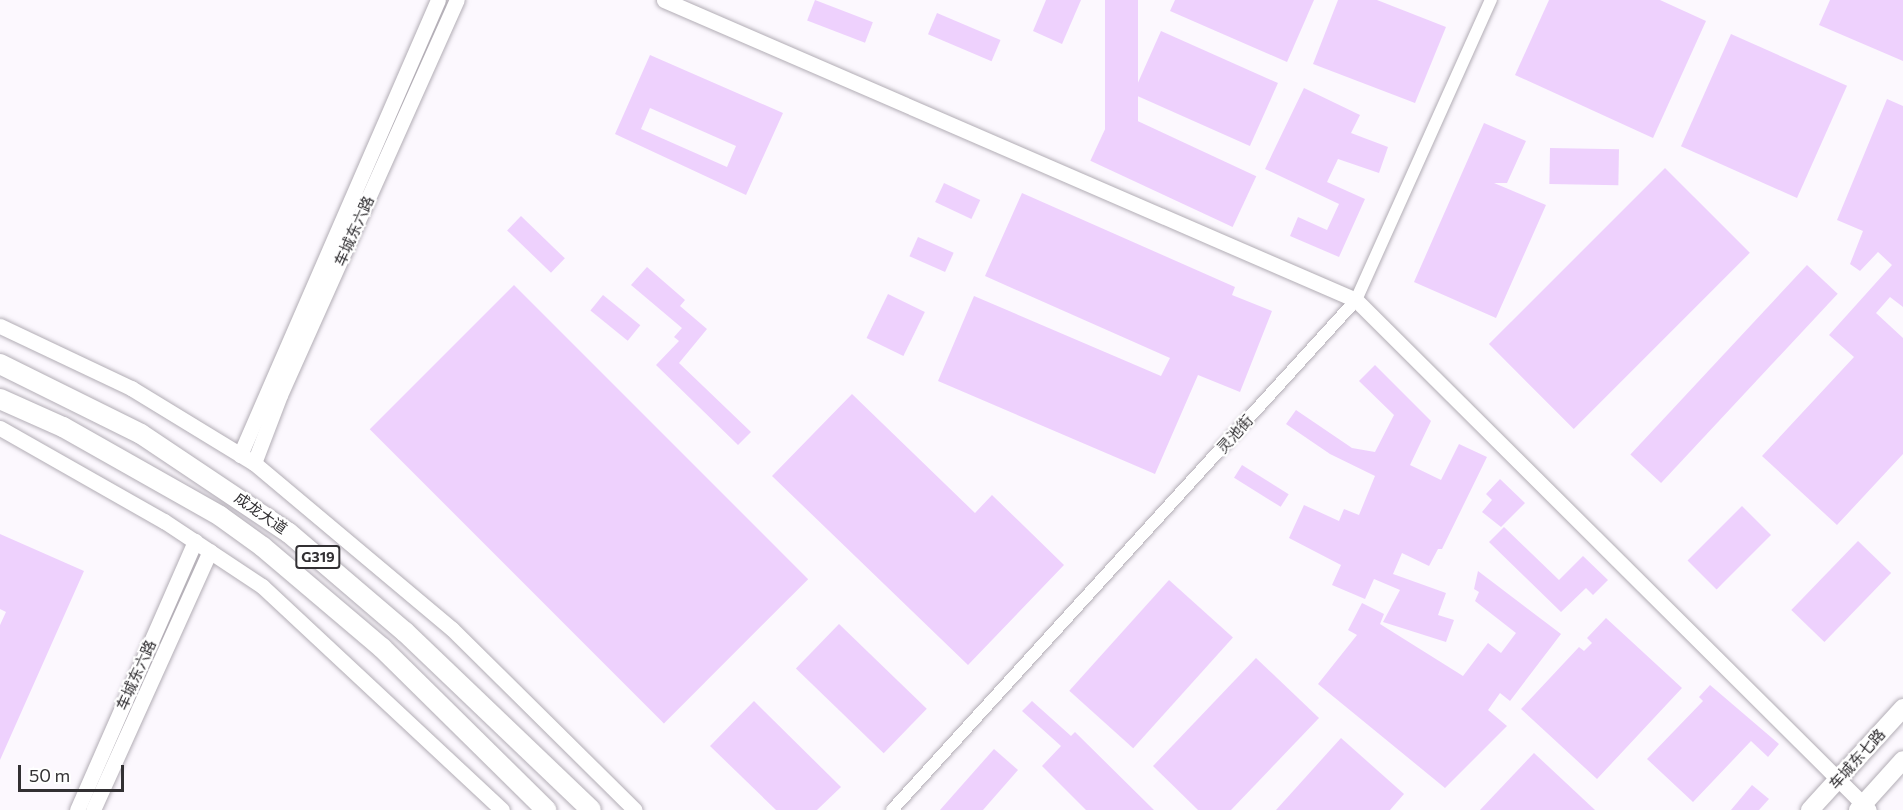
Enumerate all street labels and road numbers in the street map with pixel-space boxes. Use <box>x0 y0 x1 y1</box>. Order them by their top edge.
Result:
street label: 车城东六路 <box>331 193 377 269</box>
street label: 灵池街 <box>1213 411 1257 457</box>
street label: 成龙大道 <box>231 488 291 538</box>
road number: G319 <box>294 546 342 568</box>
street label: 车城东六路 <box>113 637 159 713</box>
street label: 车城东七路 <box>1825 725 1889 793</box>

